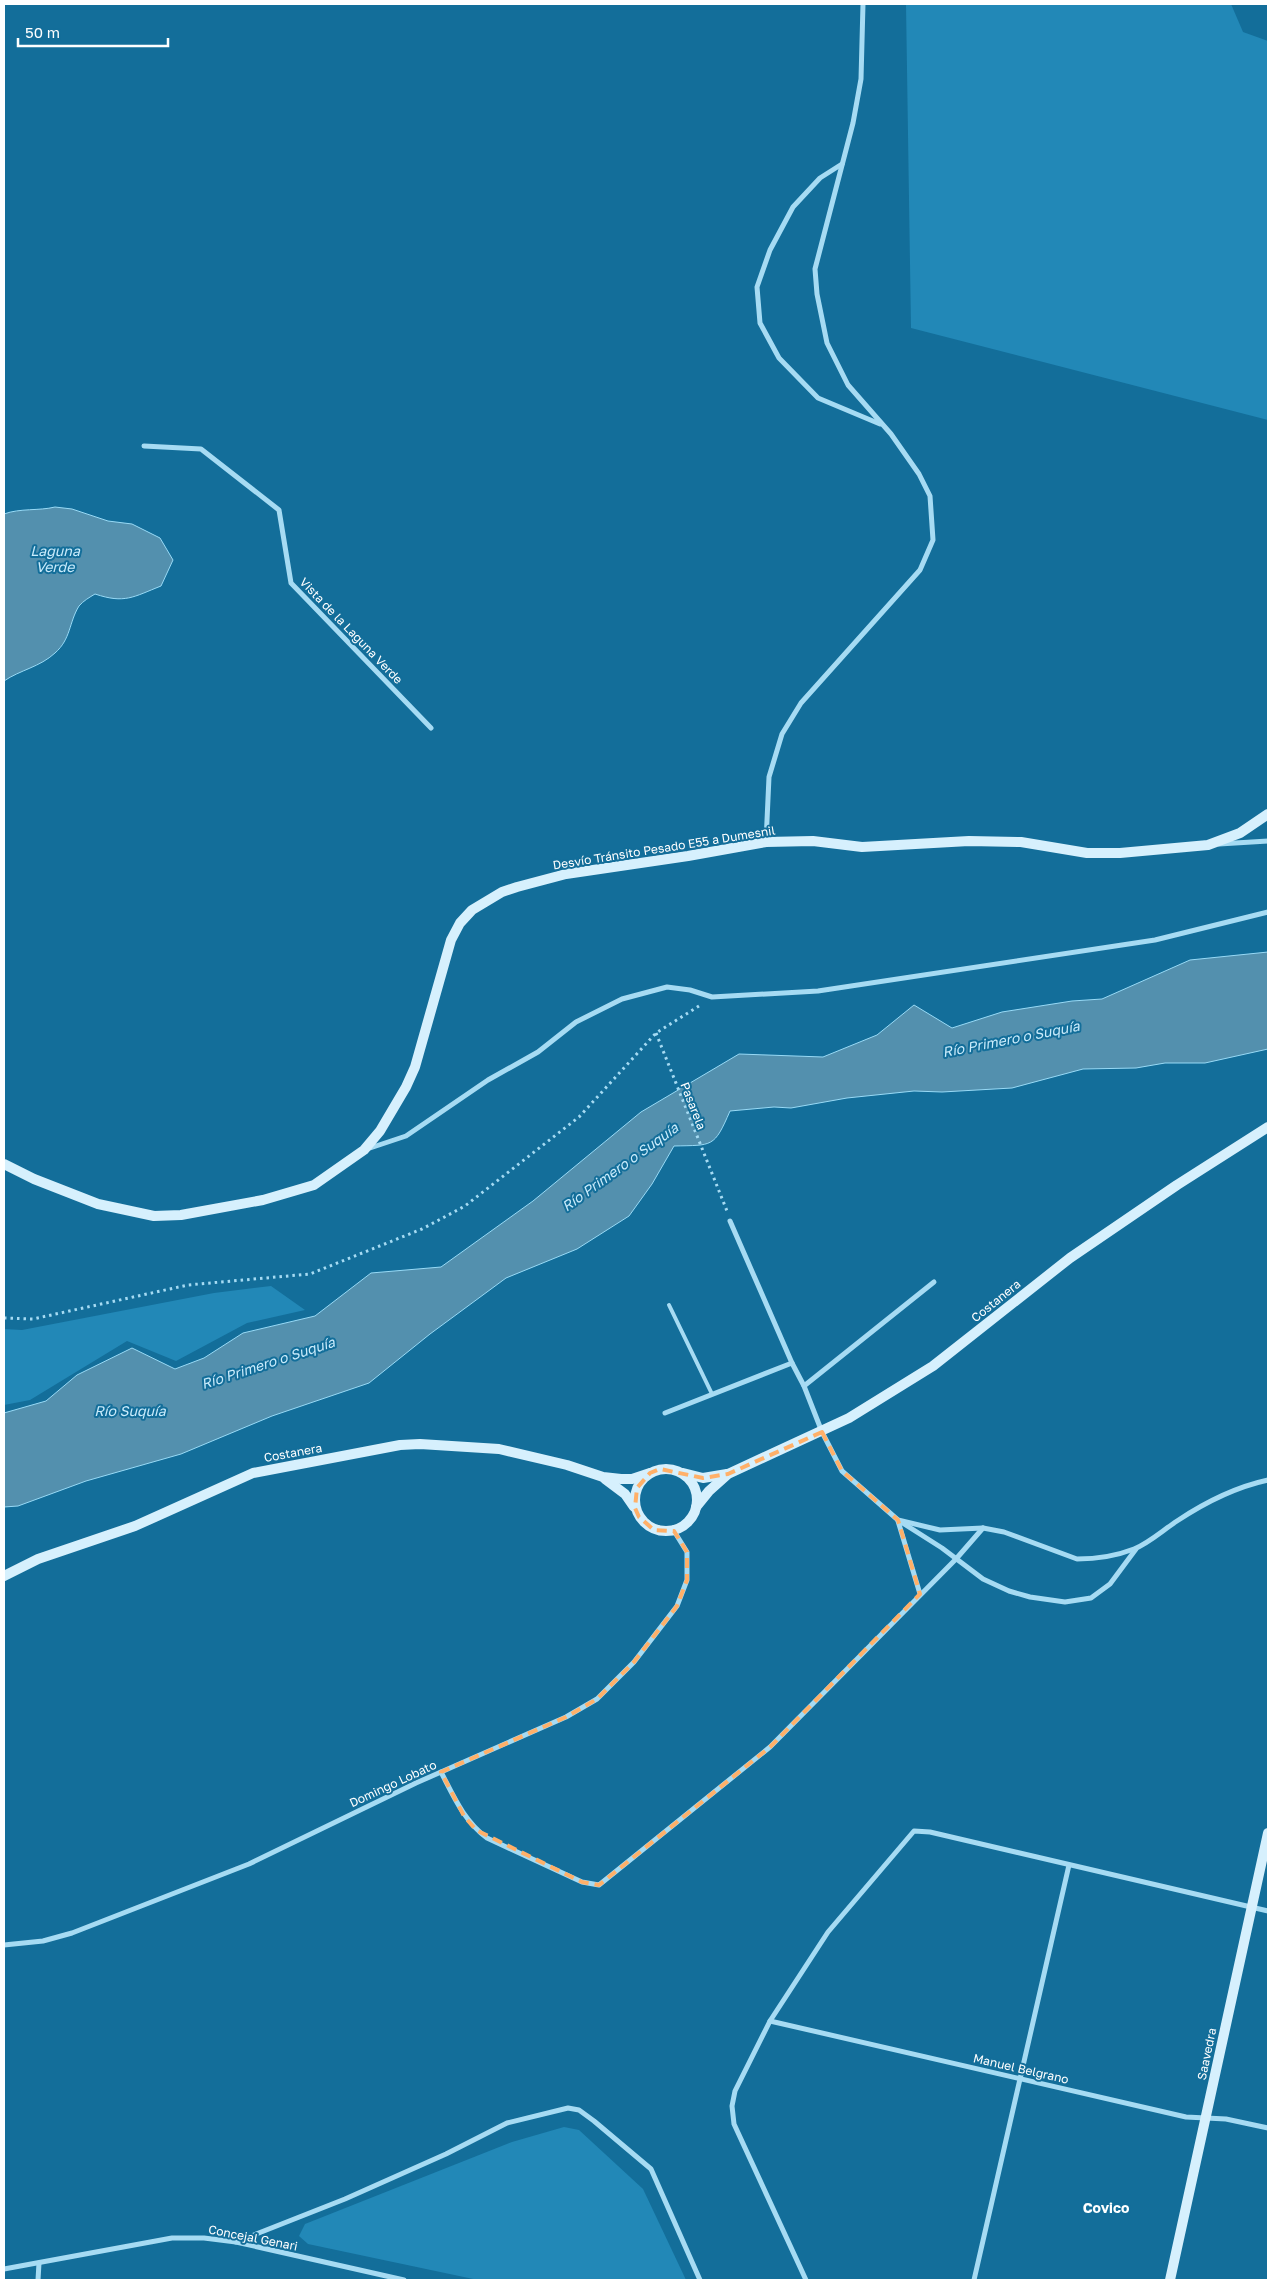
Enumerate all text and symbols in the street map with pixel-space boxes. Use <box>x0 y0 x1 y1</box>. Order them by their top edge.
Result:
scale bar <box>18 15 168 47</box>
text: 50 m <box>25 23 60 41</box>
water label: Laguna Verde <box>30 542 81 575</box>
street label: Vista de la Laguna Verde <box>297 574 406 687</box>
street label: Desvío Tránsito Pesado E55 a Dumesnil <box>552 822 776 873</box>
water label: Río Primero o Suquía <box>941 1017 1082 1060</box>
street label: Pasarela <box>678 1080 709 1132</box>
water label: Río Primero o Suquía <box>558 1118 682 1214</box>
street label: Costanera <box>968 1276 1023 1325</box>
water label: Río Primero o Suquía <box>199 1333 338 1392</box>
water label: Río Suquía <box>94 1402 167 1419</box>
street label: Costanera <box>263 1440 323 1465</box>
street label: Domingo Lobato <box>347 1757 439 1810</box>
street label: Saavedra <box>1194 2026 1219 2081</box>
street label: Manuel Belgrano <box>972 2050 1070 2087</box>
district label: Covico <box>1083 2199 1129 2216</box>
street label: Concejal Genari <box>207 2222 299 2254</box>

